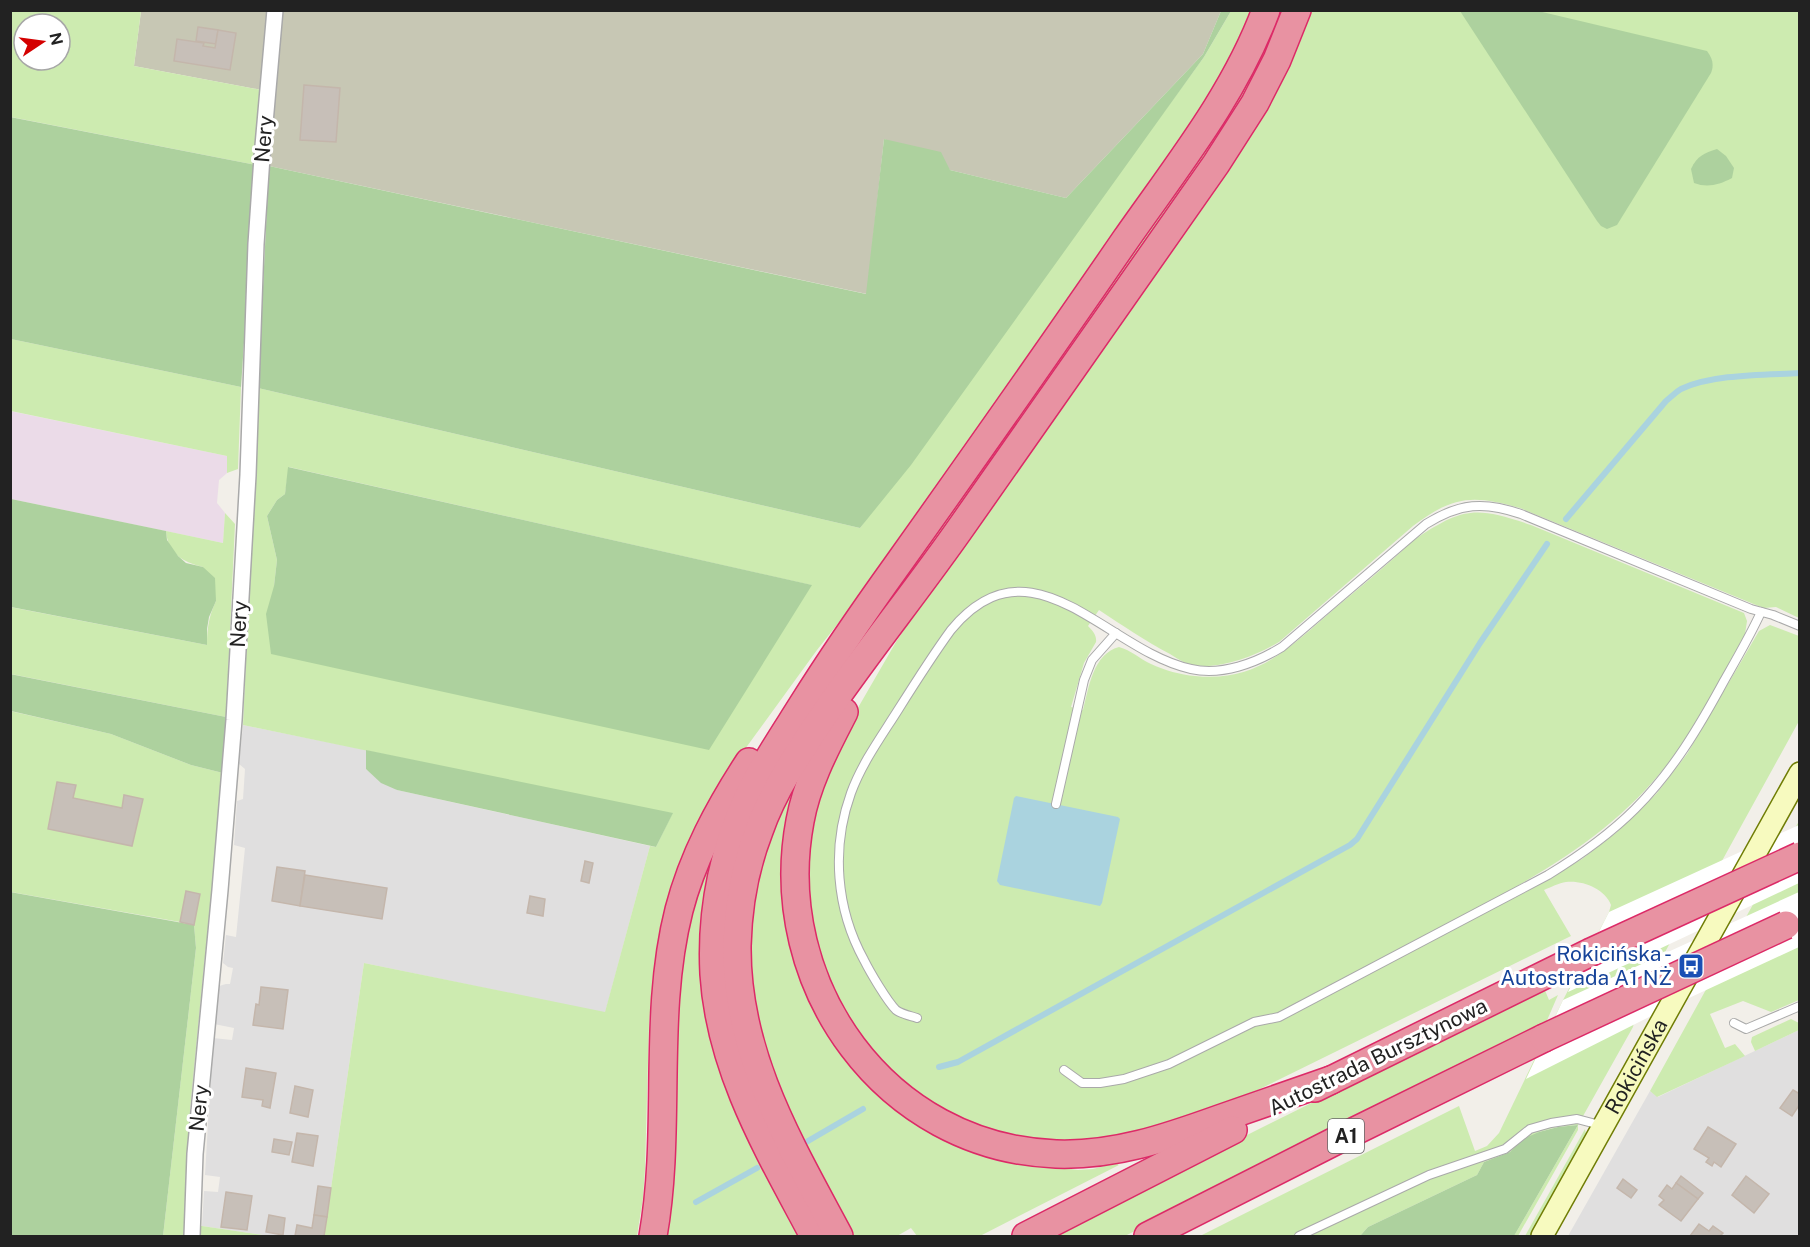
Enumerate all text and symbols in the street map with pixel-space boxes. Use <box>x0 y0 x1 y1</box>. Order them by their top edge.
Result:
north arrow <box>12 12 72 72</box>
text: N <box>45 31 67 47</box>
street label: Nery <box>249 114 278 164</box>
street label: Nery <box>225 600 252 648</box>
place label: Rokicińska - Autostrada A1 NŻ <box>1500 941 1672 990</box>
bus stop icon: Rokicińska - Autostrada A1 NŻ <box>1676 951 1706 981</box>
street label: Autostrada Bursztynowa <box>1264 993 1491 1120</box>
street label: Rokicińska <box>1599 1014 1673 1118</box>
street label: Nery <box>184 1083 213 1133</box>
road number: A1 <box>1328 1119 1364 1153</box>

